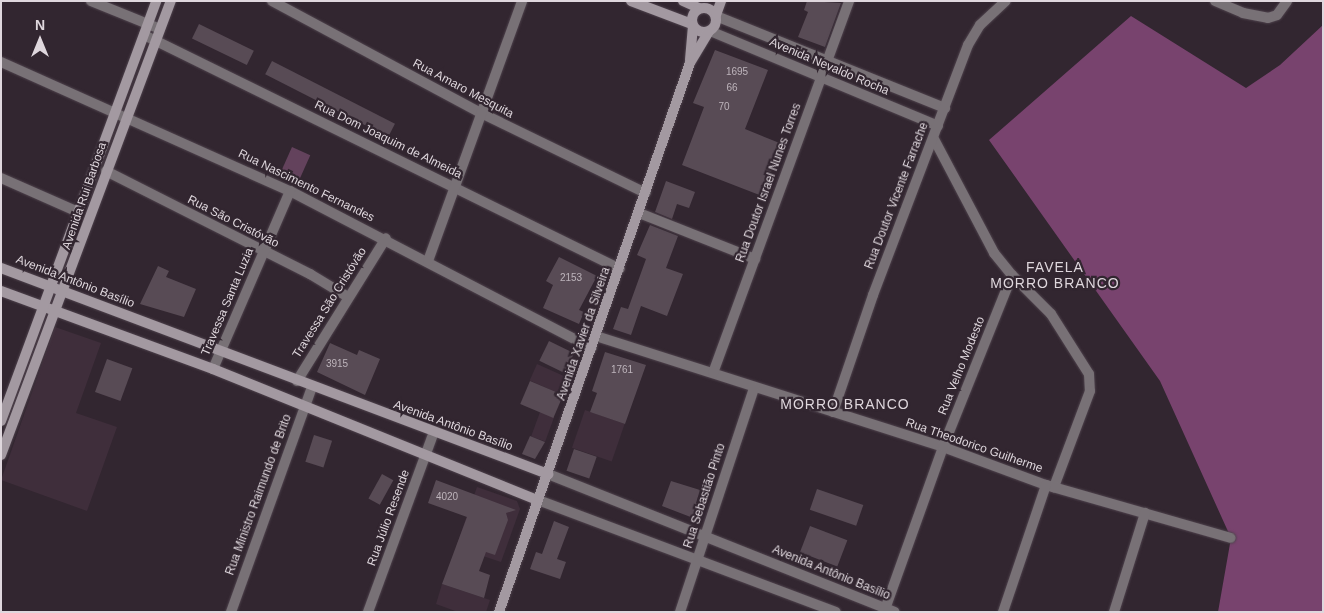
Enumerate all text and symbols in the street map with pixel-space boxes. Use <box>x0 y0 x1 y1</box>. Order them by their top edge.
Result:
north arrow <box>15 15 65 65</box>
text: N <box>35 17 45 33</box>
street label: Avenida Nevaldo Rocha <box>767 35 891 99</box>
street label: Rua Amaro Mesquita <box>410 56 516 122</box>
house number: 1695 <box>726 66 748 78</box>
house number: 66 <box>726 82 738 94</box>
street label: Rua Dom Joaquim de Almeida <box>312 98 464 182</box>
house number: 70 <box>718 101 730 113</box>
street label: Rua Doutor Israel Nunes Torres <box>733 101 805 265</box>
street label: Rua Doutor Vicente Farrache <box>862 121 932 271</box>
street label: Avenida Rui Barbosa <box>60 140 110 252</box>
street label: Rua Nascimento Fernandes <box>236 147 376 225</box>
street label: Rua São Cristóvão <box>185 193 281 251</box>
street label: Travessa São Cristóvão <box>290 245 370 361</box>
street label: Travessa Santa Luzia <box>199 246 257 358</box>
street label: Avenida Antônio Basílio <box>13 253 137 311</box>
district label: FAVELA MORRO BRANCO <box>989 259 1121 292</box>
street label: Avenida Xavier da Silveira <box>554 266 614 402</box>
house number: 2153 <box>560 272 582 284</box>
street label: Rua Velho Modesto <box>936 315 988 417</box>
house number: 3915 <box>326 358 348 370</box>
house number: 1761 <box>611 364 633 376</box>
district label: MORRO BRANCO <box>779 396 911 412</box>
street label: Avenida Antônio Basílio <box>391 398 515 454</box>
street label: Rua Ministro Raimundo de Brito <box>223 413 295 577</box>
street label: Rua Theodorico Guilherme <box>904 416 1044 476</box>
street label: Rua Sebastião Pinto <box>681 442 729 550</box>
street label: Rua Júlio Resende <box>365 468 413 568</box>
house number: 4020 <box>436 491 458 503</box>
street label: Avenida Antônio Basílio <box>770 543 892 603</box>

